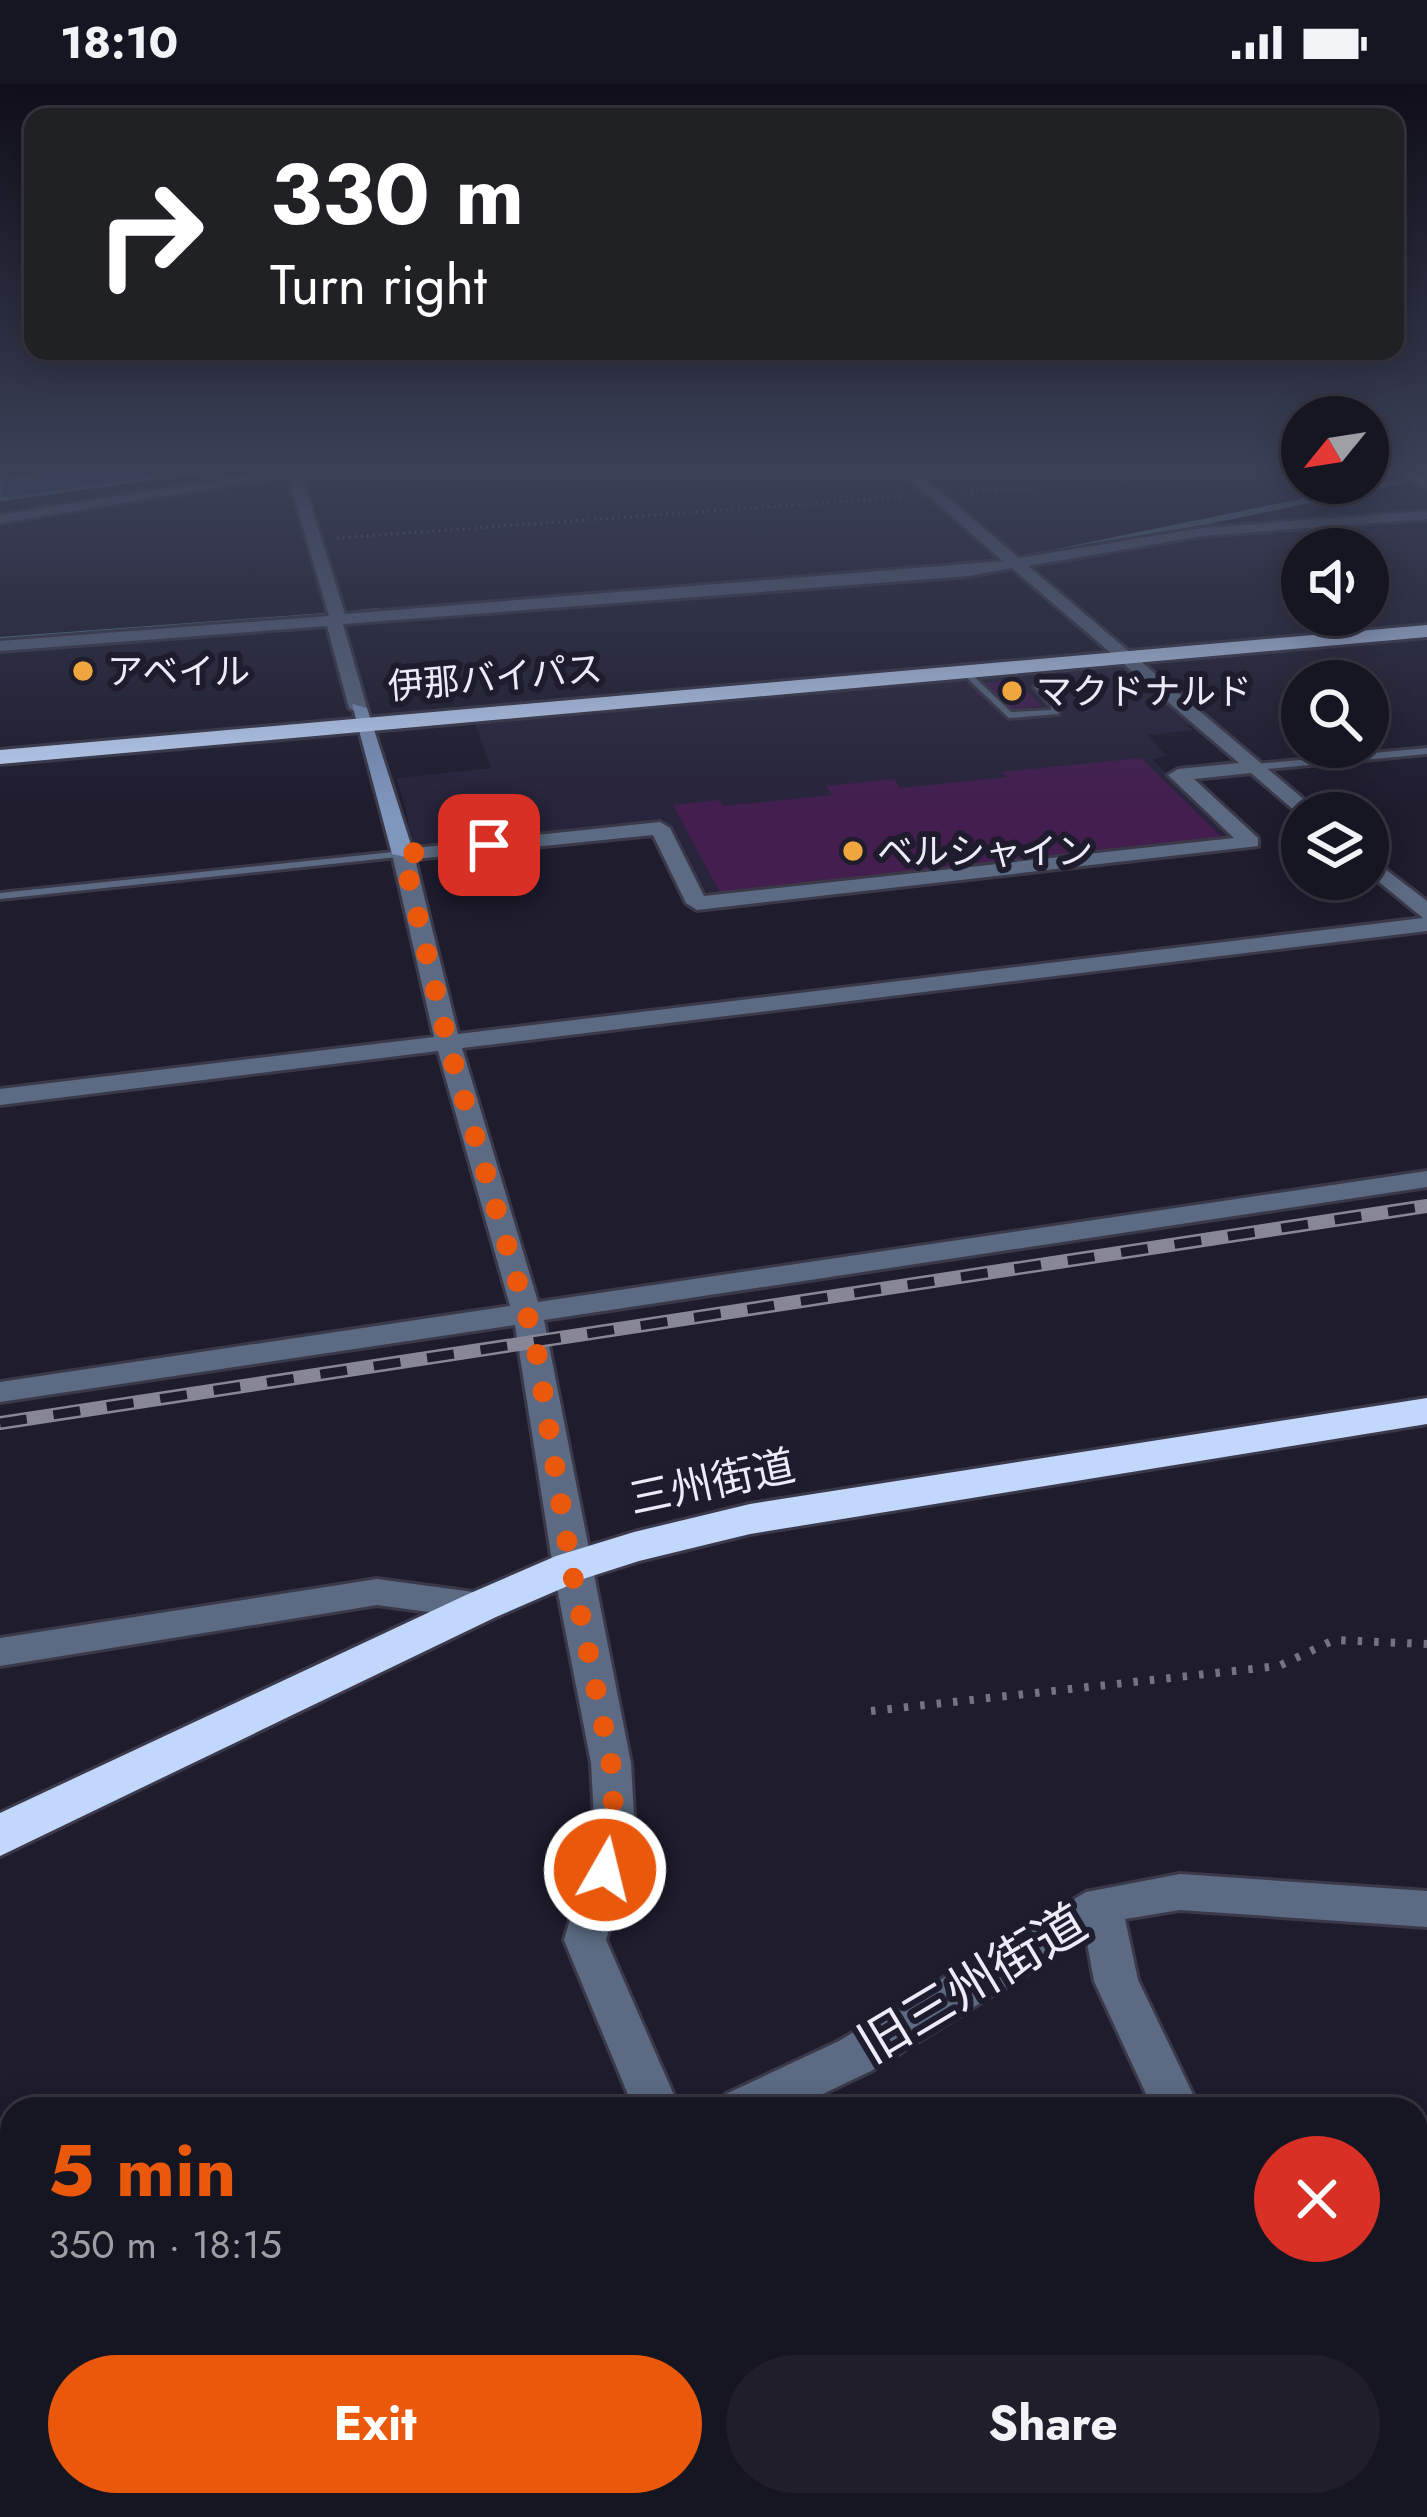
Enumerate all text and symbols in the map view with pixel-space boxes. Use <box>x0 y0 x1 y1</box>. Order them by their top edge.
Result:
text: 18:10 <box>60 10 178 75</box>
text: 330 m <box>270 134 524 256</box>
icon: right <box>72 156 228 312</box>
text: Turn right <box>270 246 487 324</box>
north arrow <box>1281 396 1389 504</box>
map controls <box>1281 396 1389 900</box>
button: sound <box>1281 528 1389 636</box>
street label: 伊那バイパス <box>386 642 604 712</box>
place label: アベイル <box>107 645 250 697</box>
marker: アベイル <box>70 658 96 684</box>
button: search <box>1281 660 1389 768</box>
place label: マクドナルド <box>1036 665 1252 717</box>
marker: マクドナルド <box>999 678 1025 704</box>
button: layers <box>1281 792 1389 900</box>
pin <box>438 794 540 896</box>
icon: arrive <box>456 812 522 878</box>
place label: ベルシャイン <box>877 825 1093 877</box>
marker: ベルシャイン <box>840 838 866 864</box>
street label: 三州街道 <box>623 1435 801 1529</box>
position arrow <box>542 1807 668 1933</box>
street label: 旧三州街道 <box>844 1886 1100 2080</box>
text: 5 min <box>48 2119 236 2223</box>
button: close <box>1254 2136 1380 2262</box>
text: 350 m · 18:15 <box>48 2216 282 2273</box>
button: Exit <box>48 2355 702 2493</box>
button: Share <box>726 2355 1380 2493</box>

